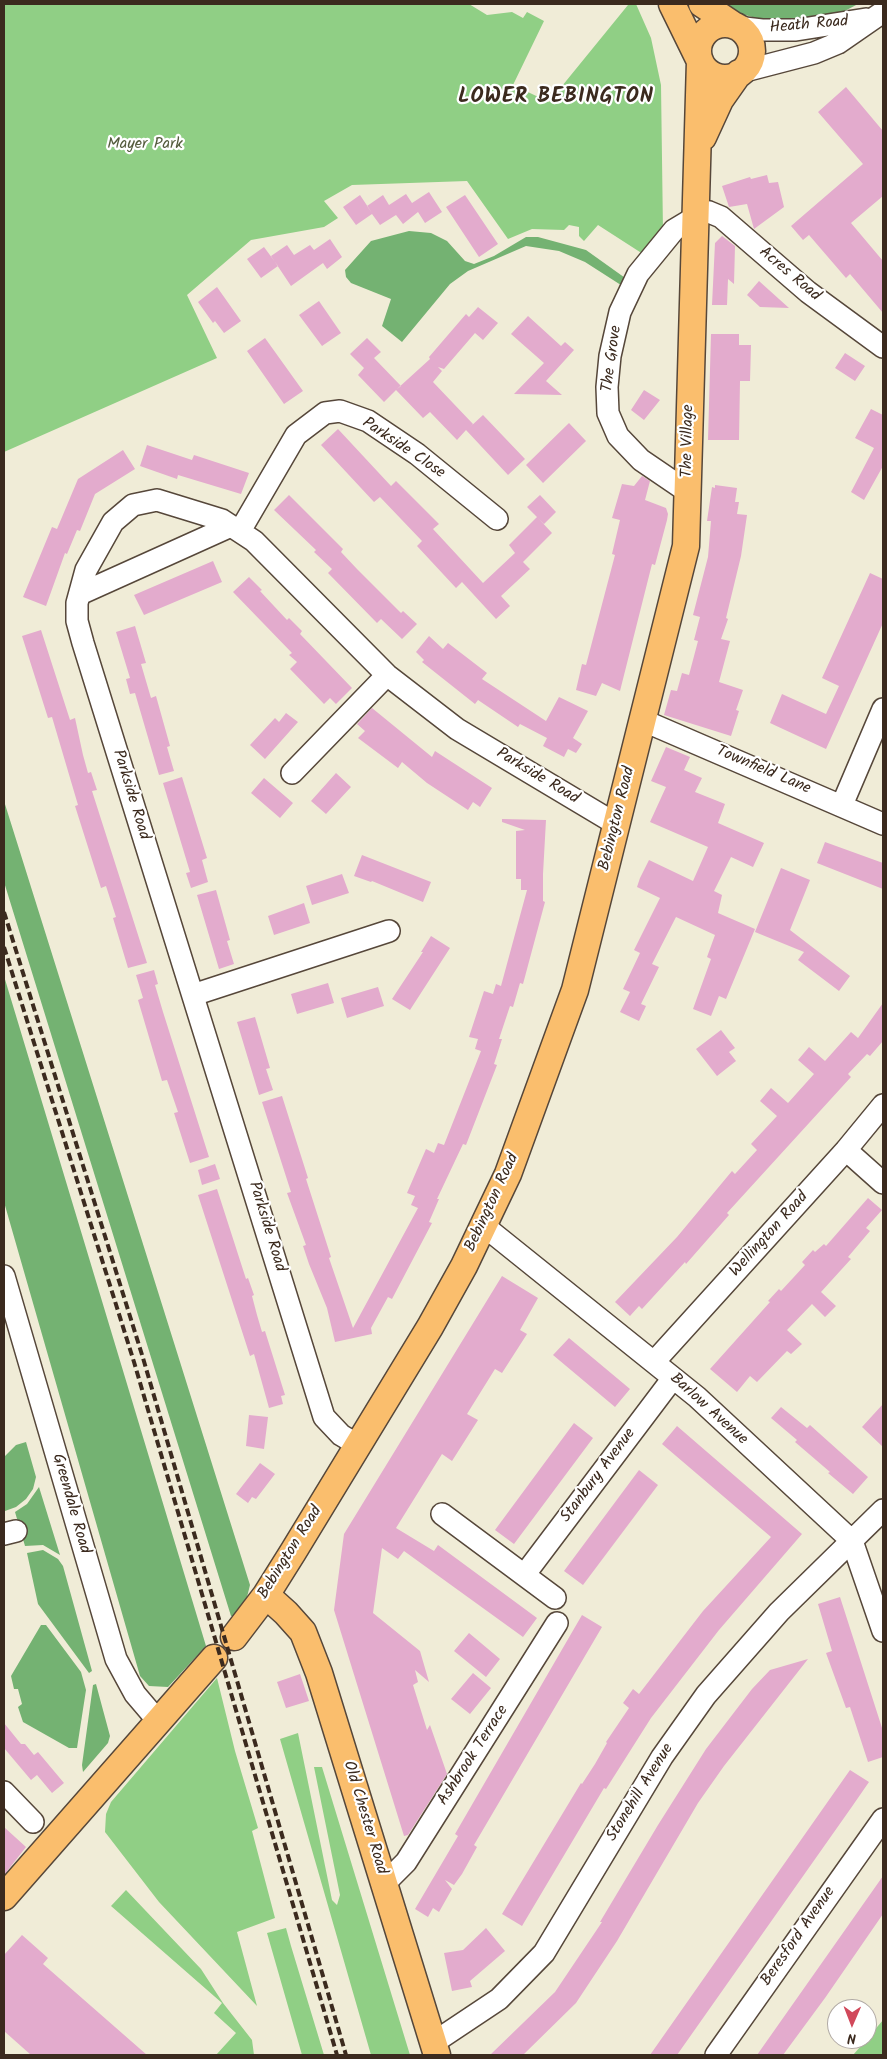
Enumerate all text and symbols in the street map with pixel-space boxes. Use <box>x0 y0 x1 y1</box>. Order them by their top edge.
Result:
street label: Heath Road <box>769 13 849 39</box>
district label: LOWER BEBINGTON <box>456 85 656 111</box>
park label: Mayer Park <box>107 135 183 155</box>
street label: Acres Road <box>754 244 824 306</box>
street label: The Grove <box>599 324 627 394</box>
street label: The Village <box>679 404 699 478</box>
street label: Parkside Close <box>358 414 448 484</box>
street label: Townfield Lane <box>713 742 813 800</box>
street label: Parkside Road <box>492 745 582 809</box>
street label: Parkside Road <box>107 748 153 842</box>
street label: Bebington Road <box>596 765 640 873</box>
street label: Bebington Road <box>462 1151 524 1255</box>
street label: Parkside Road <box>243 1180 289 1274</box>
street label: Wellington Road <box>727 1188 813 1282</box>
street label: Barlow Avenue <box>665 1370 751 1450</box>
street label: Stanbury Avenue <box>557 1425 641 1527</box>
street label: Greendale Road <box>47 1452 93 1556</box>
street label: Bebington Road <box>255 1503 327 1603</box>
street label: Ashbrook Terrace <box>435 1702 513 1810</box>
street label: Stonehill Avenue <box>603 1741 679 1845</box>
street label: Old Chester Road <box>338 1759 390 1877</box>
street label: Beresford Avenue <box>758 1884 840 1990</box>
north arrow <box>827 1999 877 2049</box>
text: N <box>847 2027 856 2049</box>

